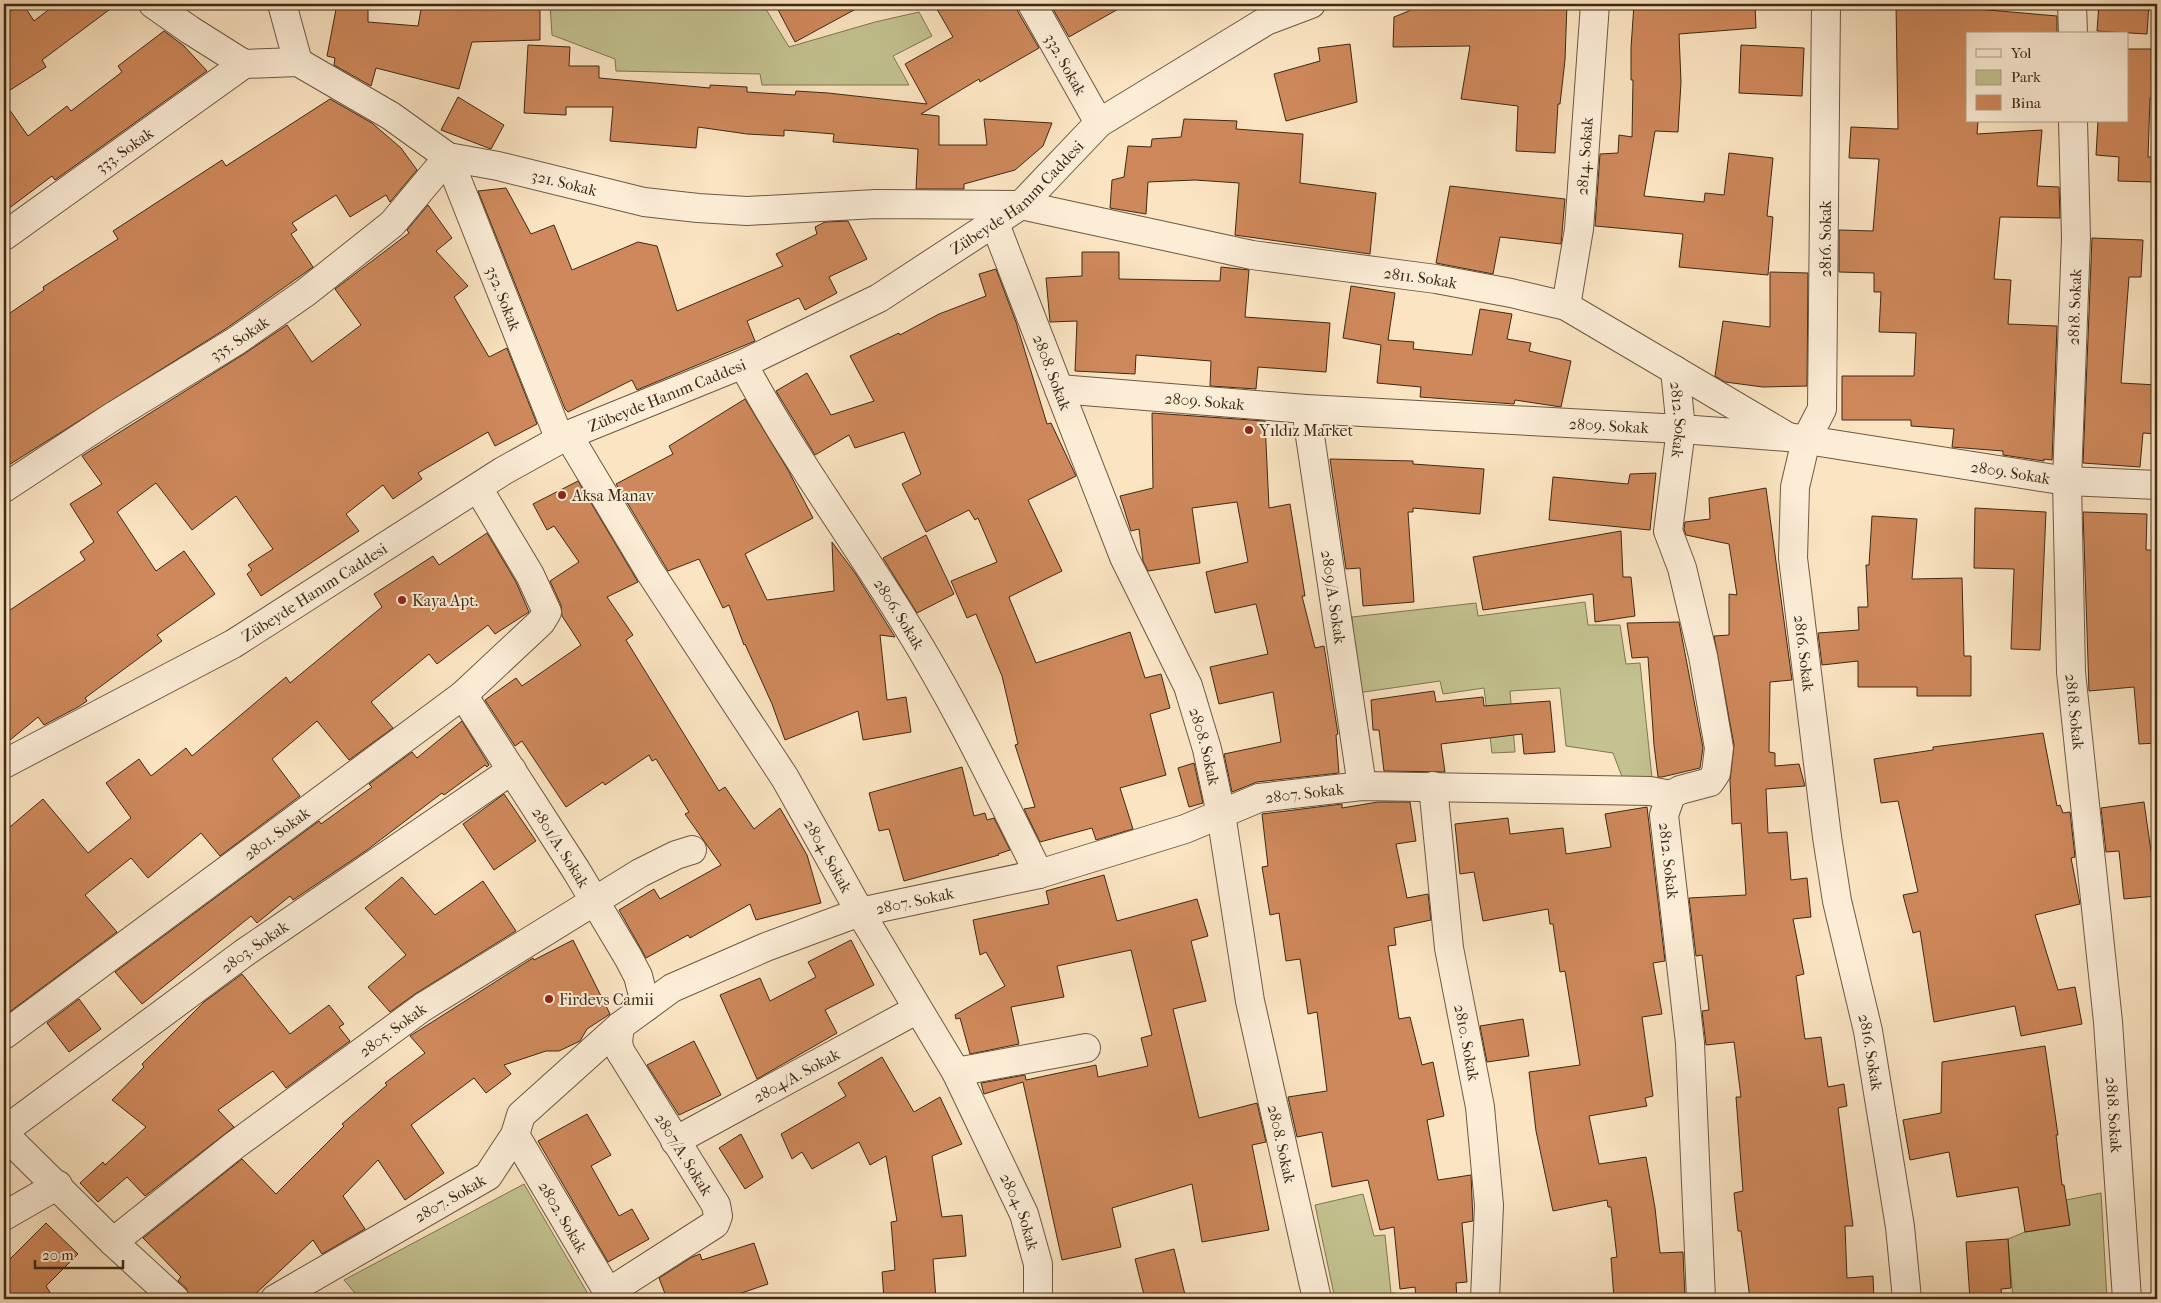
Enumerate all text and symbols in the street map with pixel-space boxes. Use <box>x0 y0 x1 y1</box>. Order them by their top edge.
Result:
street label: 332. Sokak <box>1040 30 1091 99</box>
legend <box>1966 32 2128 122</box>
text: Yol <box>2010 44 2031 62</box>
text: Park <box>2011 68 2041 86</box>
text: Bina <box>2011 94 2042 112</box>
street label: 2814. Sokak <box>1572 116 1597 196</box>
street label: 333. Sokak <box>92 123 158 177</box>
street label: Zübeyde Hanım Caddesi <box>947 136 1088 259</box>
street label: 321. Sokak <box>529 166 600 200</box>
street label: 2816. Sokak <box>1816 200 1835 278</box>
street label: 352. Sokak <box>482 263 525 334</box>
street label: 2811. Sokak <box>1382 263 1460 293</box>
street label: 2818. Sokak <box>2064 268 2085 346</box>
street label: 335. Sokak <box>207 312 273 365</box>
street label: 2808. Sokak <box>1029 332 1076 414</box>
street label: Zübeyde Hanım Caddesi <box>585 355 749 436</box>
street label: 2812. Sokak <box>1666 381 1690 460</box>
street label: 2809. Sokak <box>1164 389 1246 414</box>
street label: 2809. Sokak <box>1568 414 1650 437</box>
place label: Yıldız Market <box>1258 421 1354 440</box>
marker: Yıldız Market <box>1243 424 1255 436</box>
street label: 2809. Sokak <box>1969 457 2052 488</box>
place label: Aksa Manav <box>571 486 655 505</box>
marker: Aksa Manav <box>556 489 568 501</box>
street label: Zübeyde Hanım Caddesi <box>238 539 391 646</box>
street label: 2809/A. Sokak <box>1317 549 1350 646</box>
street label: 2806. Sokak <box>870 575 929 654</box>
place label: Kaya Apt. <box>412 591 478 610</box>
marker: Kaya Apt. <box>396 594 408 606</box>
street label: 2816. Sokak <box>1790 614 1818 693</box>
street label: 2818. Sokak <box>2061 672 2088 751</box>
street label: 2808. Sokak <box>1185 705 1224 788</box>
street label: 2807. Sokak <box>1264 779 1346 807</box>
street label: 2801. Sokak <box>240 803 314 864</box>
street label: 2801/A. Sokak <box>528 804 594 892</box>
street label: 2804. Sokak <box>800 816 857 897</box>
street label: 2812. Sokak <box>1655 821 1683 901</box>
street label: 2807. Sokak <box>874 883 956 918</box>
street label: 2803. Sokak <box>217 916 293 977</box>
place label: Firdevs Camii <box>559 990 654 1009</box>
marker: Firdevs Camii <box>543 993 555 1005</box>
street label: 2805. Sokak <box>355 999 431 1061</box>
street label: 2810. Sokak <box>1450 1003 1484 1083</box>
street label: 2816. Sokak <box>1854 1012 1887 1093</box>
street label: 2804/A. Sokak <box>750 1044 844 1107</box>
street label: 2818. Sokak <box>2102 1076 2126 1154</box>
street label: 2808. Sokak <box>1264 1103 1300 1186</box>
street label: 2807/A. Sokak <box>651 1109 717 1200</box>
street label: 2807. Sokak <box>411 1170 490 1226</box>
street label: 2804. Sokak <box>996 1170 1043 1253</box>
street label: 2802. Sokak <box>534 1178 592 1257</box>
scale bar <box>35 1238 122 1270</box>
text: 20 m <box>42 1246 74 1264</box>

